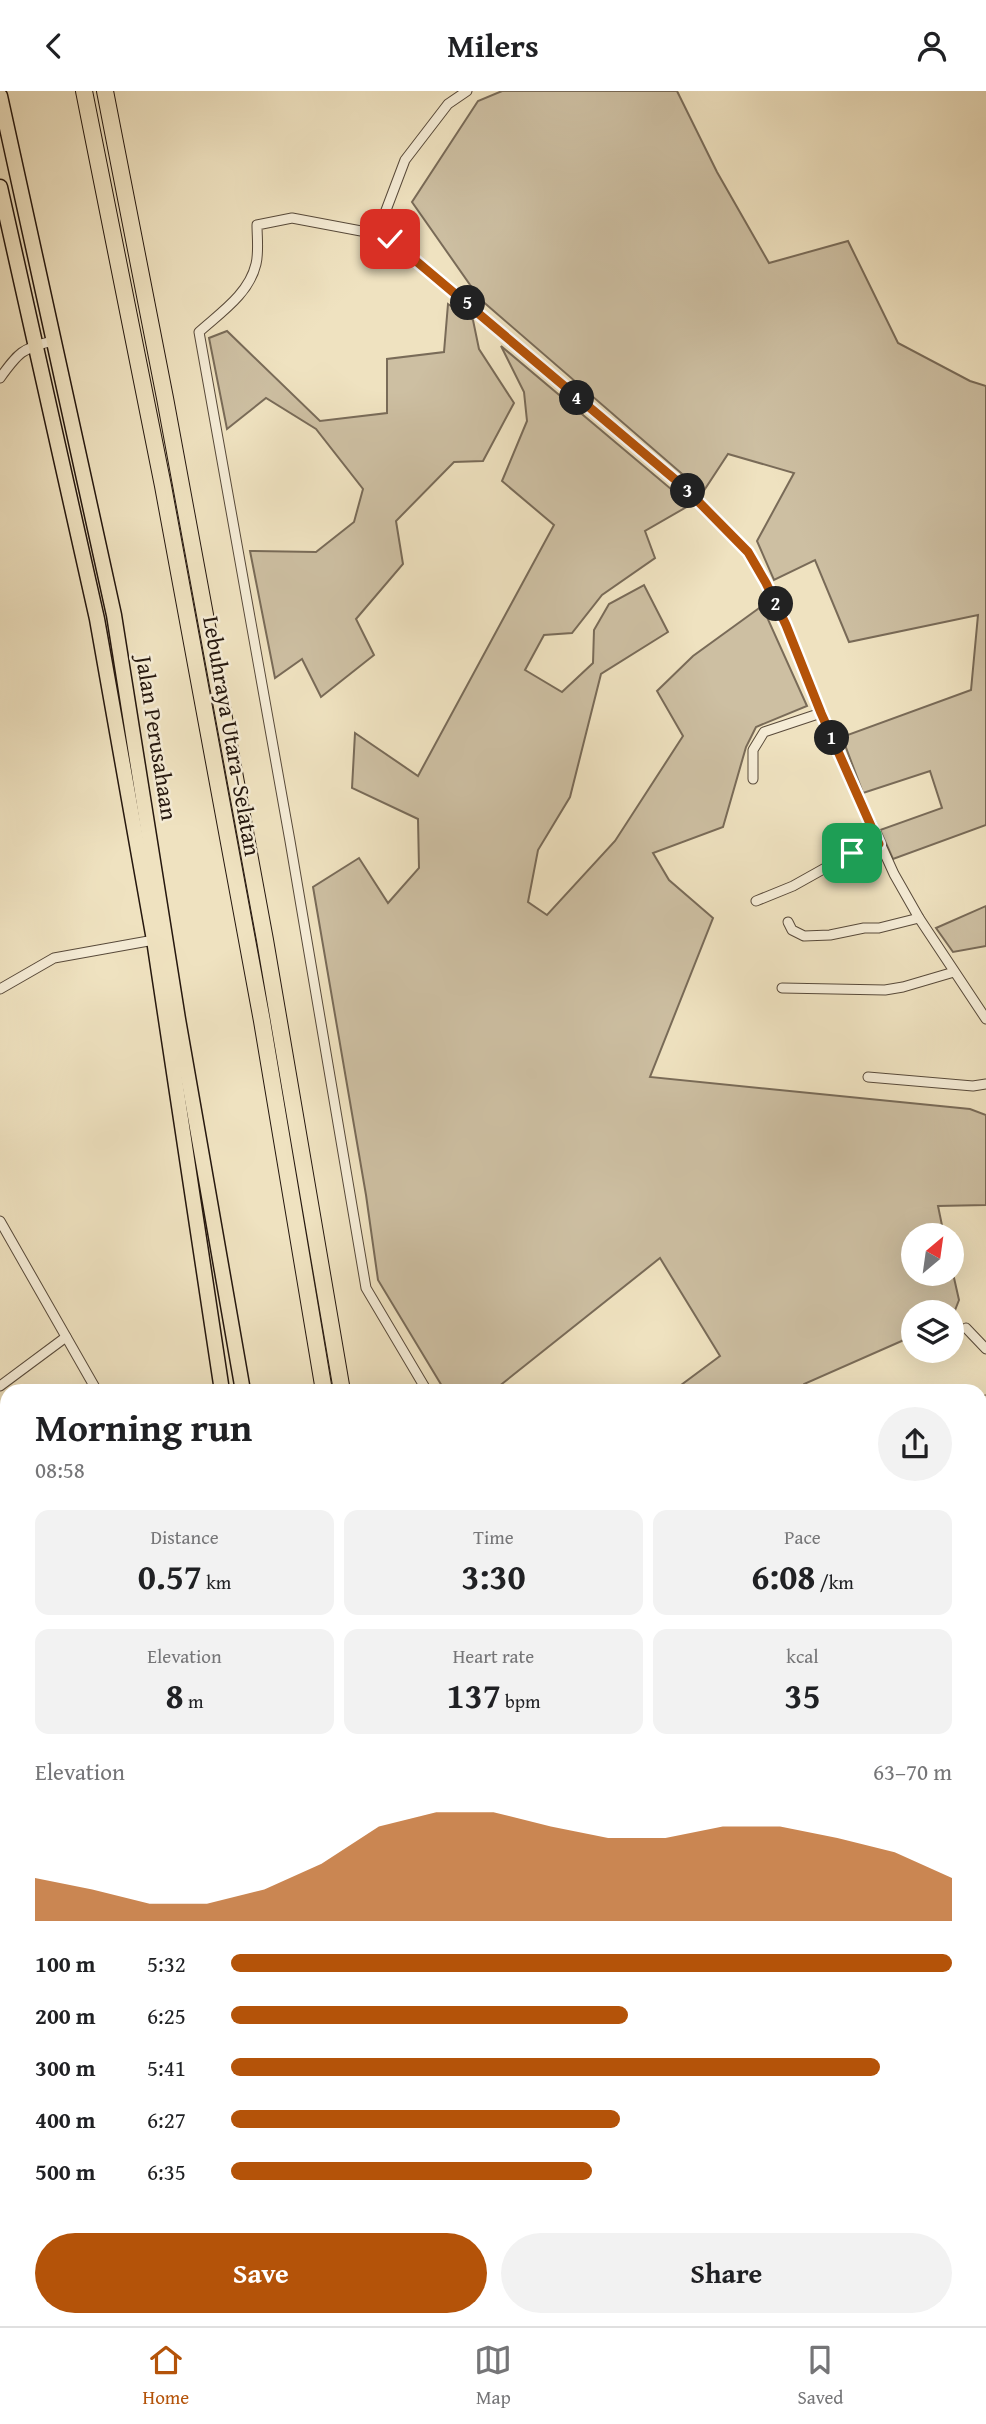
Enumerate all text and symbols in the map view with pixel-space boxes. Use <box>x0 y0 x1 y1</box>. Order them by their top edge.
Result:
text: Milers <box>447 22 539 69</box>
icon: back <box>35 27 73 65</box>
icon: person <box>913 27 951 65</box>
pin <box>360 209 420 269</box>
icon: check <box>371 220 409 258</box>
pin: 5 <box>450 285 486 321</box>
text: 5 <box>463 288 472 316</box>
pin: 4 <box>560 381 594 415</box>
text: 4 <box>572 383 581 411</box>
pin: 3 <box>670 473 706 509</box>
text: 3 <box>683 476 692 504</box>
pin: 2 <box>758 587 794 621</box>
text: 2 <box>771 589 780 617</box>
street label: Lebuhraya Utara–Selatan <box>195 613 270 858</box>
street label: Jalan Perusahaan <box>128 650 187 823</box>
pin: 1 <box>814 721 850 755</box>
text: 1 <box>827 723 836 751</box>
pin <box>822 823 882 883</box>
icon: arrive <box>833 834 871 872</box>
north arrow <box>901 1223 964 1286</box>
map controls <box>901 1223 964 1363</box>
button: layers <box>901 1300 964 1363</box>
text: Morning run <box>35 1399 252 1455</box>
button: share <box>878 1407 952 1481</box>
text: 08:58 <box>35 1453 85 1486</box>
text: Distance <box>150 1523 219 1551</box>
text: Time <box>473 1523 514 1551</box>
text: Pace <box>784 1523 821 1551</box>
text: 0.57 <box>138 1551 202 1602</box>
text: 3:30 <box>461 1551 526 1602</box>
text: 6:08 <box>751 1551 815 1602</box>
text: km <box>202 1568 231 1596</box>
text: /km <box>815 1568 854 1596</box>
text: Elevation <box>147 1642 222 1670</box>
text: Heart rate <box>453 1642 534 1670</box>
text: kcal <box>786 1642 819 1670</box>
text: 8 <box>166 1670 184 1721</box>
text: 137 <box>446 1670 501 1721</box>
text: 35 <box>784 1670 821 1721</box>
text: m <box>184 1687 203 1715</box>
text: bpm <box>501 1687 541 1715</box>
text: Elevation <box>35 1755 125 1788</box>
text: 63–70 m <box>873 1755 952 1788</box>
text: 100 m <box>35 1947 96 1980</box>
text: 5:32 <box>147 1947 186 1980</box>
text: 200 m <box>35 1999 96 2032</box>
text: 6:25 <box>147 1999 186 2032</box>
text: 300 m <box>35 2051 96 2084</box>
text: 5:41 <box>147 2051 186 2084</box>
text: 400 m <box>35 2103 96 2136</box>
text: 6:27 <box>147 2103 186 2136</box>
text: 500 m <box>35 2155 96 2188</box>
text: 6:35 <box>147 2155 186 2188</box>
button: Save <box>35 2233 487 2313</box>
button: Share <box>501 2233 952 2313</box>
tab: Home <box>143 2341 189 2411</box>
tab: Map <box>474 2341 512 2411</box>
tab: Saved <box>797 2341 843 2411</box>

